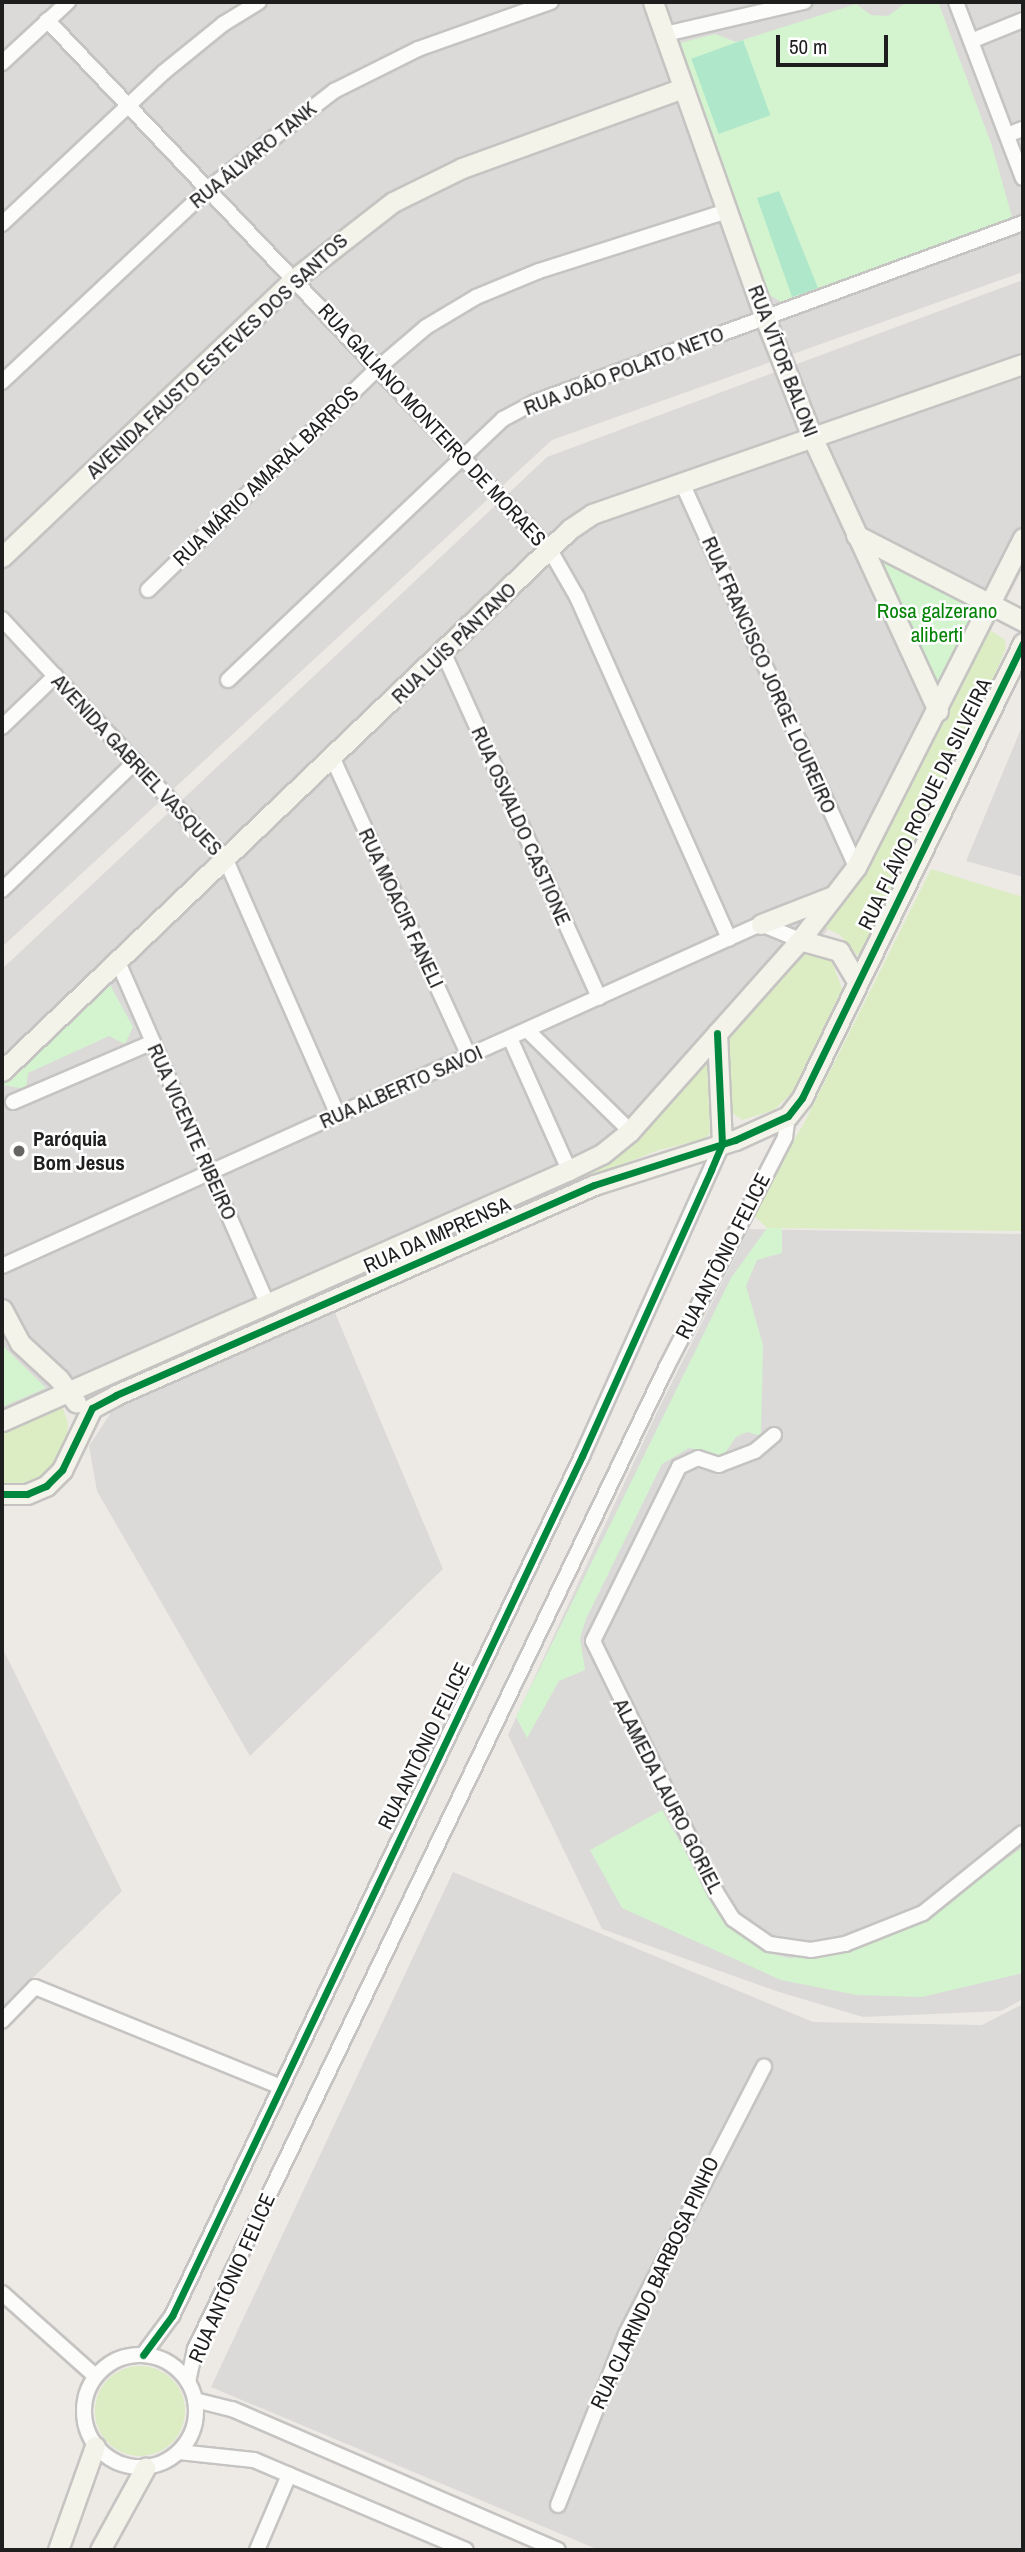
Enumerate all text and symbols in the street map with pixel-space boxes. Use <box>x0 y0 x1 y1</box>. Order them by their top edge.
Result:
scale bar <box>780 21 892 65</box>
text: 50 m <box>789 32 827 61</box>
street label: RUA ÁLVARO TANK <box>184 96 322 214</box>
street label: AVENIDA FAUSTO ESTEVES DOS SANTOS <box>81 228 353 484</box>
street label: RUA VÍTOR BALONI <box>742 281 824 441</box>
street label: RUA GALIANO MONTEIRO DE MORAES <box>312 298 552 552</box>
street label: RUA JOÃO POLATO NETO <box>520 321 728 421</box>
street label: RUA MÁRIO AMARAL BARROS <box>167 380 365 572</box>
street label: RUA FRANCISCO JORGE LOUREIRO <box>696 532 842 818</box>
street label: RUA LUÍS PÂNTANO <box>386 577 522 709</box>
park label: Rosa galzerano aliberti <box>877 598 997 648</box>
street label: AVENIDA GABRIEL VASQUES <box>46 668 228 862</box>
street label: RUA FLÁVIO ROQUE DA SILVEIRA <box>853 673 997 935</box>
street label: RUA OSVALDO CASTIONE <box>466 722 576 930</box>
street label: RUA MOACIR FANELI <box>353 824 449 992</box>
street label: RUA VICENTE RIBEIRO <box>142 1039 242 1225</box>
street label: RUA ALBERTO SAVOI <box>315 1039 487 1135</box>
place label: Paróquia Bom Jesus <box>33 1126 125 1176</box>
marker: Paróquia Bom Jesus <box>11 1143 27 1159</box>
street label: RUA ANTÔNIO FELICE <box>670 1168 776 1344</box>
street label: RUA DA IMPRENSA <box>359 1191 515 1279</box>
street label: RUA ANTÔNIO FELICE <box>372 1658 476 1834</box>
street label: ALAMEDA LAURO GORIEL <box>608 1694 728 1898</box>
street label: RUA CLARINDO BARBOSA PINHO <box>585 2152 725 2414</box>
street label: RUA ANTÔNIO FELICE <box>183 2189 281 2367</box>

